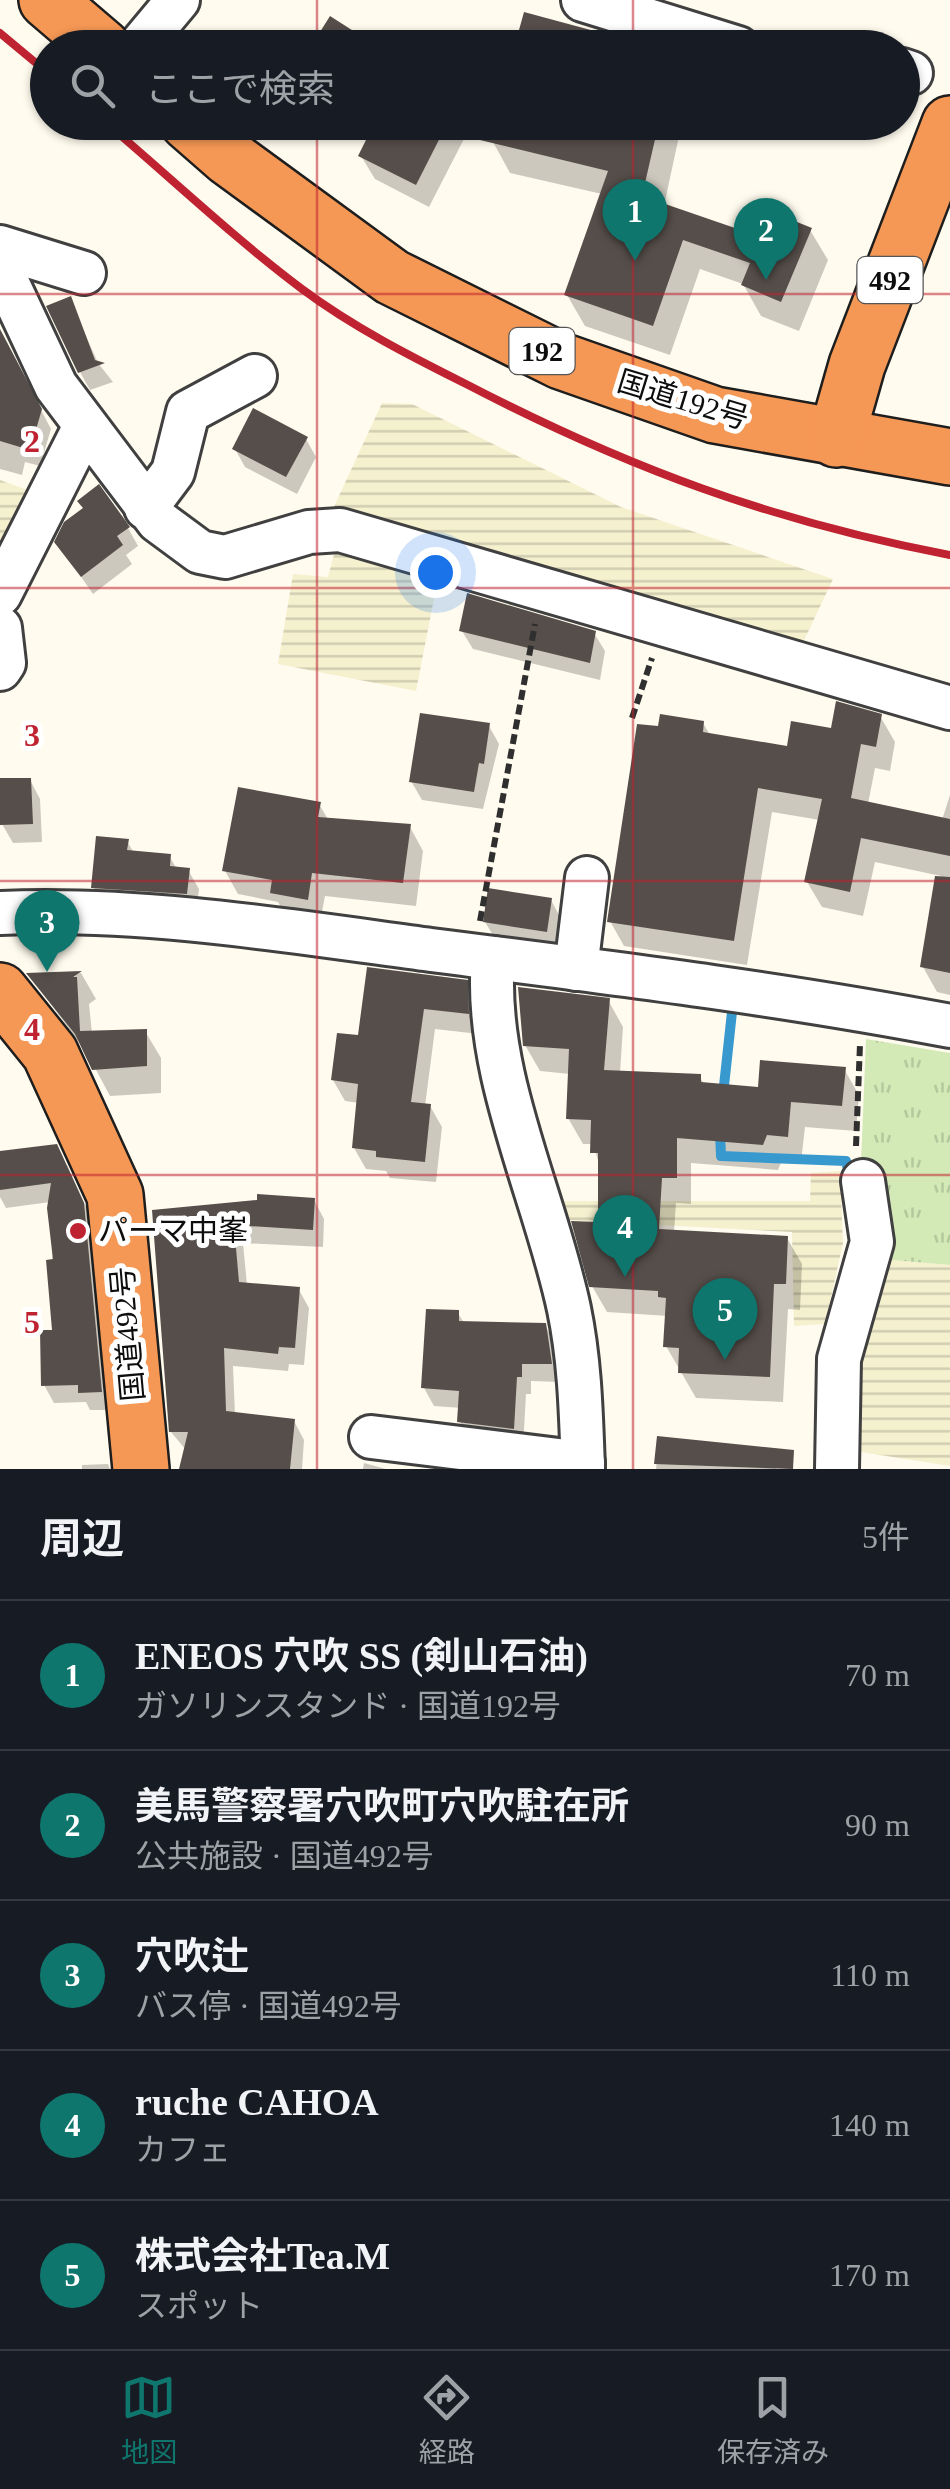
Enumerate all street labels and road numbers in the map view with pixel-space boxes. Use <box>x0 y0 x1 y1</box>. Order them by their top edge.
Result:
road number: 492 <box>858 257 922 303</box>
road number: 192 <box>510 328 574 374</box>
street label: 国道192号 <box>614 364 753 435</box>
street label: 国道492号 <box>105 1265 150 1403</box>

